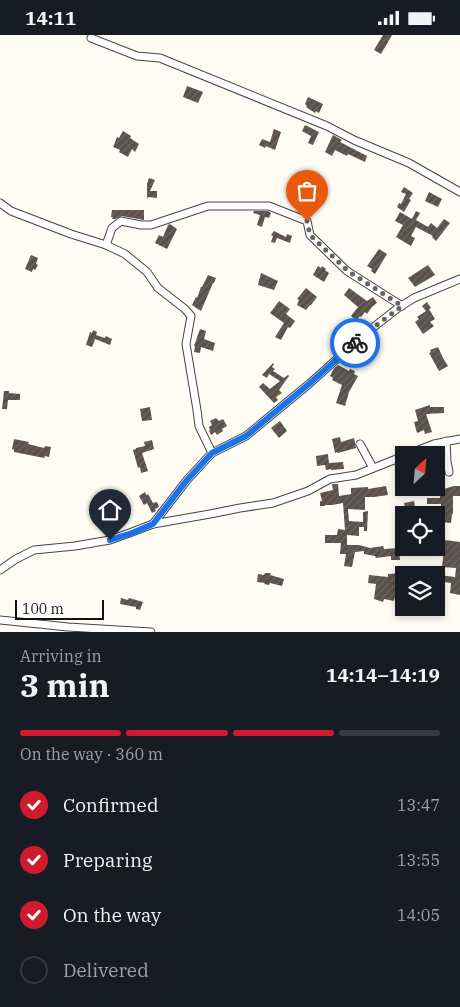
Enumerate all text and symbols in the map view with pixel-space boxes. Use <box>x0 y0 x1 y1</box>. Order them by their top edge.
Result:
text: 14:11 <box>25 6 76 30</box>
pin <box>286 170 328 221</box>
icon: bag <box>293 177 321 205</box>
courier <box>330 318 380 368</box>
icon: bike <box>341 329 369 357</box>
north arrow <box>395 446 445 496</box>
map controls <box>395 446 445 616</box>
pin <box>89 489 131 540</box>
icon: home <box>96 496 124 524</box>
button: locate <box>395 506 445 556</box>
button: layers <box>395 566 445 616</box>
scale bar <box>15 597 104 620</box>
text: 100 m <box>22 600 64 618</box>
text: Arriving in <box>20 646 102 666</box>
text: 14:14–14:19 <box>326 663 440 687</box>
text: 3 min <box>20 664 110 706</box>
text: On the way · 360 m <box>20 744 163 764</box>
icon: check <box>20 791 48 819</box>
text: Confirmed <box>63 793 158 817</box>
text: 13:47 <box>397 795 440 815</box>
icon: check <box>20 846 48 874</box>
text: Preparing <box>63 848 152 872</box>
text: 13:55 <box>397 850 440 870</box>
icon: check <box>20 901 48 929</box>
text: On the way <box>63 903 161 927</box>
text: 14:05 <box>397 905 440 925</box>
text: Delivered <box>63 958 149 982</box>

